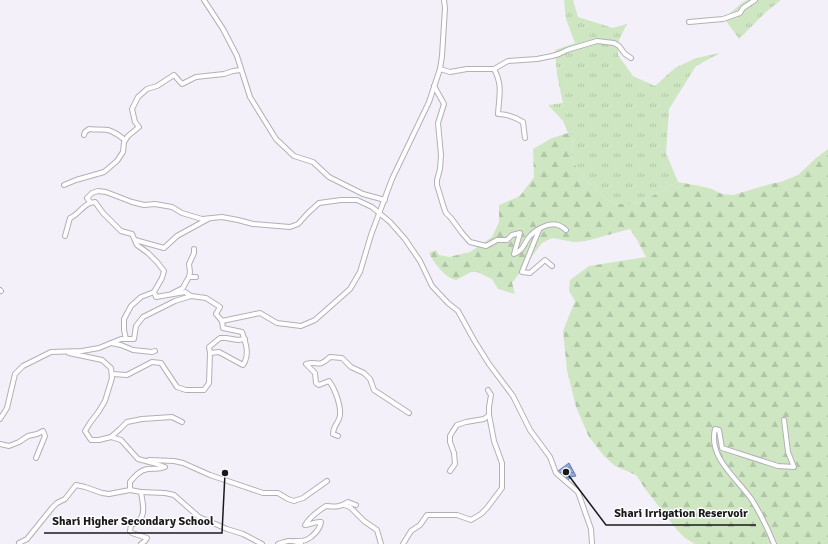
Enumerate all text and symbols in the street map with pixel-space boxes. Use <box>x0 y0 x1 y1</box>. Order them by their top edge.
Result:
callout: Shari Irrigation Reservoir <box>606 501 756 525</box>
text: Shari Irrigation Reservoir <box>614 506 748 521</box>
callout: Shari Higher Secondary School <box>44 509 222 533</box>
text: Shari Higher Secondary School <box>52 514 214 529</box>

